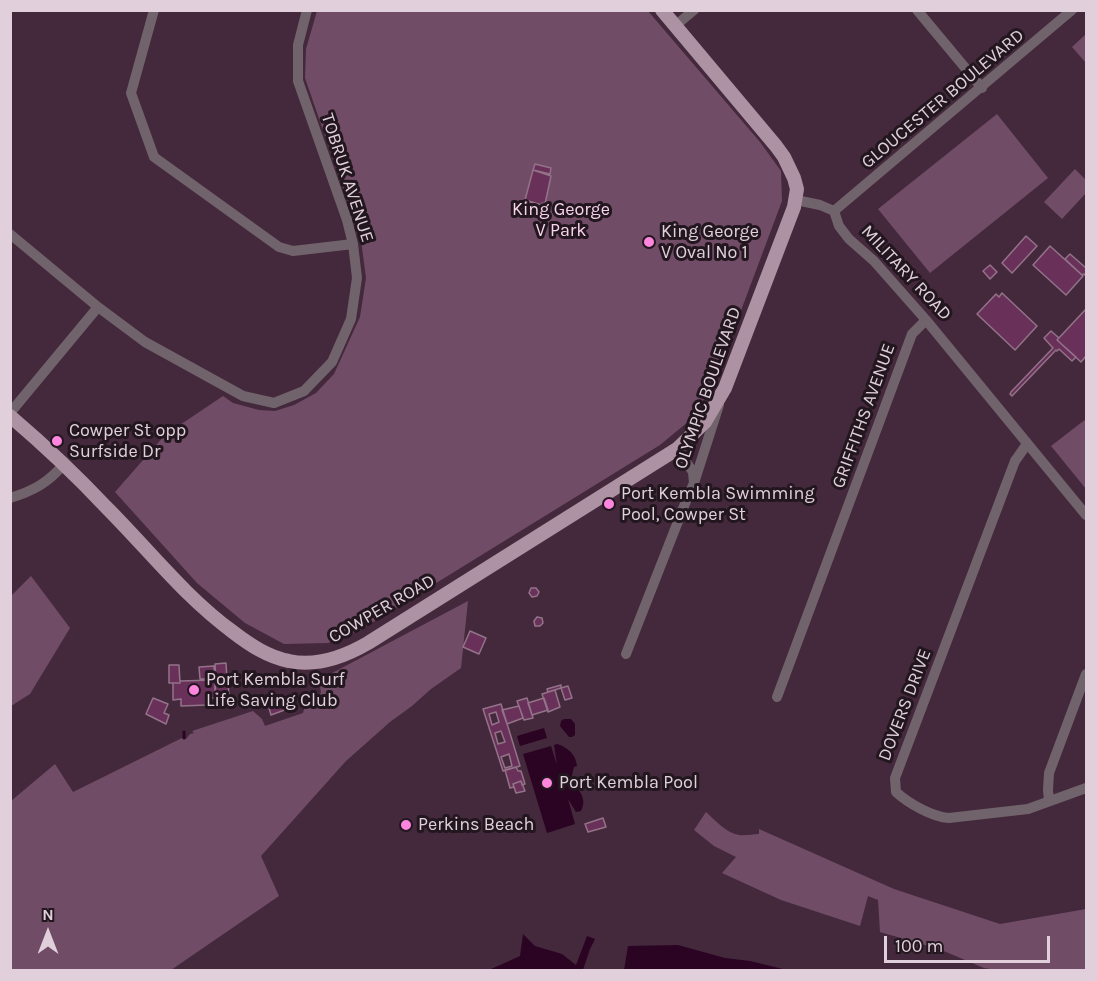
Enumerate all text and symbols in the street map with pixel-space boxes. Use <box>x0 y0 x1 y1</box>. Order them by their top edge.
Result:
street label: GLOUCESTER BOULEVARD <box>857 25 1029 173</box>
street label: TOBRUK AVENUE <box>316 111 378 245</box>
park label: King George V Park <box>512 199 610 242</box>
place label: King George V Oval No 1 <box>661 221 759 264</box>
street label: MILITARY ROAD <box>856 221 956 325</box>
marker: King George V Oval No 1 <box>642 235 656 249</box>
street label: OLYMPIC BOULEVARD <box>670 304 746 472</box>
street label: GRIFFITHS AVENUE <box>828 341 900 491</box>
place label: Cowper St opp Surfside Dr <box>69 420 186 462</box>
marker: Cowper St opp Surfside Dr <box>50 434 64 448</box>
place label: Port Kembla Swimming Pool, Cowper St <box>621 483 815 526</box>
marker: Port Kembla Swimming Pool, Cowper St <box>602 497 616 511</box>
street label: COWPER ROAD <box>325 570 439 648</box>
street label: DOVERS DRIVE <box>874 646 936 764</box>
place label: Port Kembla Surf Life Saving Club <box>206 669 345 712</box>
marker: Port Kembla Surf Life Saving Club <box>187 683 201 697</box>
place label: Port Kembla Pool <box>559 772 698 794</box>
marker: Port Kembla Pool <box>540 776 554 790</box>
place label: Perkins Beach <box>418 814 534 836</box>
marker: Perkins Beach <box>399 818 413 832</box>
north arrow <box>18 903 78 963</box>
text: N <box>42 905 54 924</box>
scale bar <box>887 924 1054 962</box>
text: 100 m <box>895 935 943 957</box>

